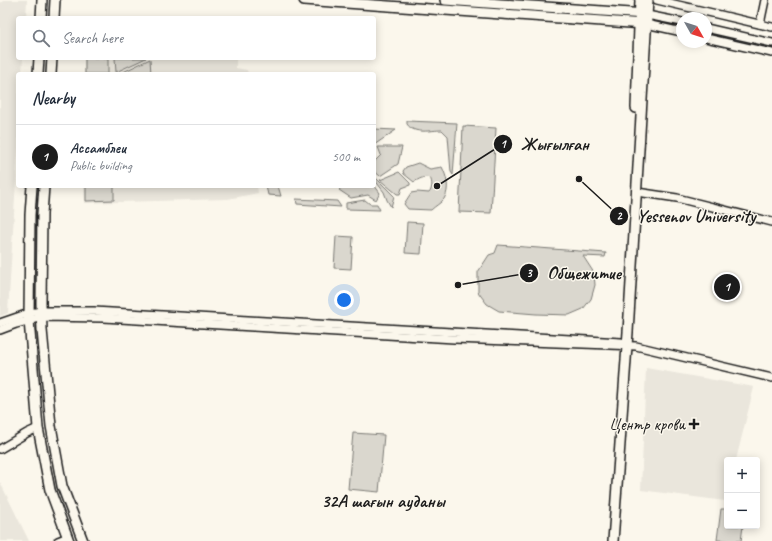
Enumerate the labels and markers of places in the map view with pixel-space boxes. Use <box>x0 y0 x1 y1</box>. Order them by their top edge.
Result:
callout: Жығылған <box>493 129 597 159</box>
callout: Yessenov University <box>609 201 763 231</box>
callout: Общежитие <box>519 258 629 288</box>
pin: 1 <box>714 272 740 302</box>
place label: Центр крови <box>609 414 686 435</box>
marker: Центр крови <box>688 418 700 430</box>

